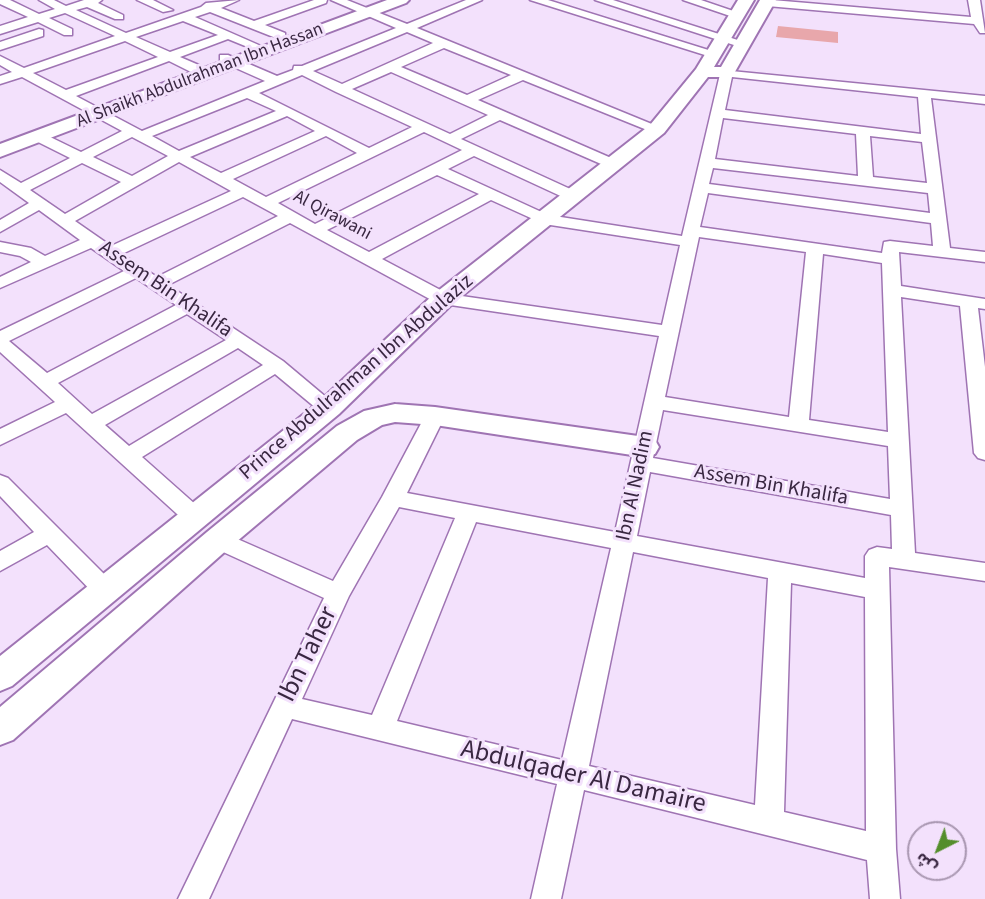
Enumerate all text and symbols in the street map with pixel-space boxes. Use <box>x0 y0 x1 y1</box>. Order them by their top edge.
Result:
street label: Al Shaikh Abdulrahman Ibn Hassan <box>74 19 326 133</box>
street label: Al Qirawani <box>289 186 375 246</box>
street label: Assem Bin Khalifa <box>93 236 237 344</box>
street label: Prince Abdulrahman Ibn Abdulaziz <box>235 270 479 486</box>
street label: Ibn Al Nadim <box>612 429 660 543</box>
street label: Assem Bin Khalifa <box>692 460 850 512</box>
street label: Ibn Taher <box>273 602 345 708</box>
street label: Abdulqader Al Damaire <box>457 735 709 821</box>
north arrow <box>907 821 967 881</box>
text: ش <box>911 847 942 878</box>

